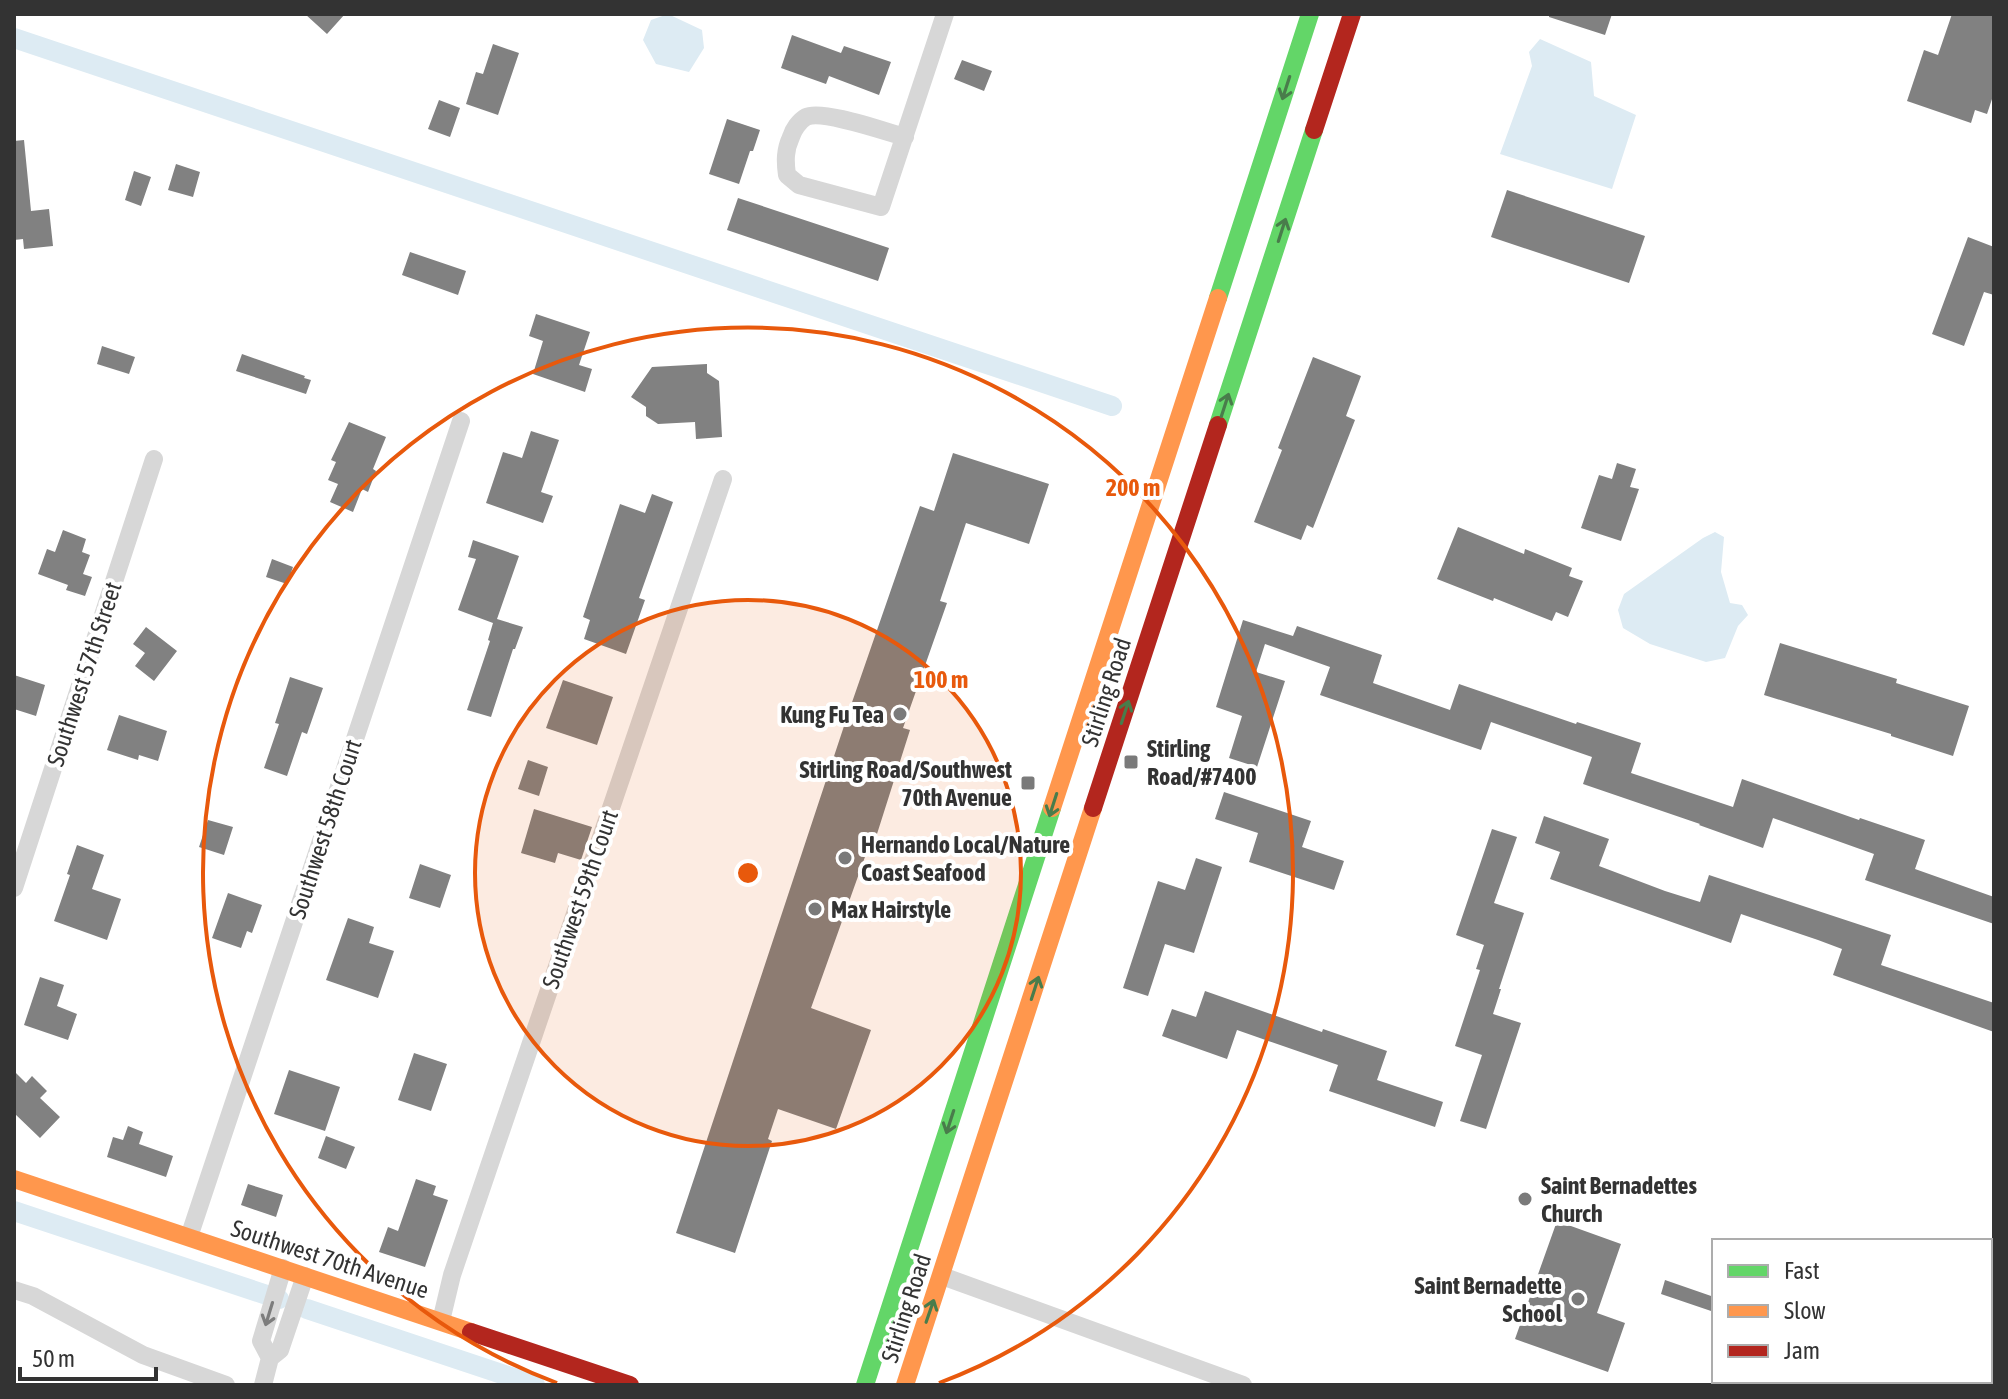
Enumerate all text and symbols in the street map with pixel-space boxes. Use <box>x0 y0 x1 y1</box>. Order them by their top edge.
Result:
one-way arrow <box>1278 75 1293 101</box>
one-way arrow <box>1276 217 1291 242</box>
one-way arrow <box>1218 393 1233 418</box>
text: 200 m <box>1106 474 1160 501</box>
street label: Southwest 57th Street <box>41 578 127 770</box>
street label: Stirling Road <box>1076 634 1136 750</box>
text: 100 m <box>914 666 968 693</box>
one-way arrow <box>1119 700 1133 725</box>
place label: Kung Fu Tea <box>780 701 884 728</box>
marker: Kung Fu Tea <box>891 705 909 723</box>
place label: Stirling Road/#7400 <box>1147 735 1257 790</box>
street label: Southwest 58th Court <box>283 736 367 922</box>
marker: Stirling Road/#7400 <box>1122 753 1140 771</box>
place label: Stirling Road/Southwest 70th Avenue <box>799 756 1012 811</box>
marker: Stirling Road/Southwest 70th Avenue <box>1019 774 1037 792</box>
one-way arrow <box>1045 793 1060 818</box>
street label: Southwest 59th Court <box>537 806 623 992</box>
place label: Hernando Local/Nature Coast Seafood <box>861 831 1070 886</box>
marker: Hernando Local/Nature Coast Seafood <box>836 849 854 867</box>
centre of rings <box>734 859 762 887</box>
place label: Max Hairstyle <box>831 896 951 923</box>
marker: Max Hairstyle <box>806 900 824 918</box>
one-way arrow <box>1029 976 1044 1001</box>
one-way arrow <box>942 1109 957 1135</box>
place label: Saint Bernadettes Church <box>1541 1172 1698 1227</box>
marker: Saint Bernadettes Church <box>1516 1190 1534 1208</box>
street label: Southwest 70th Avenue <box>228 1214 432 1304</box>
legend <box>1712 1239 1992 1383</box>
street label: Stirling Road <box>876 1250 936 1366</box>
text: Fast <box>1784 1257 1820 1284</box>
place label: Saint Bernadette School <box>1414 1272 1563 1327</box>
marker: Saint Bernadette School <box>1569 1290 1587 1308</box>
text: Slow <box>1784 1297 1826 1324</box>
one-way arrow <box>924 1299 939 1324</box>
one-way arrow <box>261 1301 276 1327</box>
scale bar <box>20 1331 156 1381</box>
text: Jam <box>1784 1337 1820 1364</box>
text: 50 m <box>32 1345 75 1372</box>

